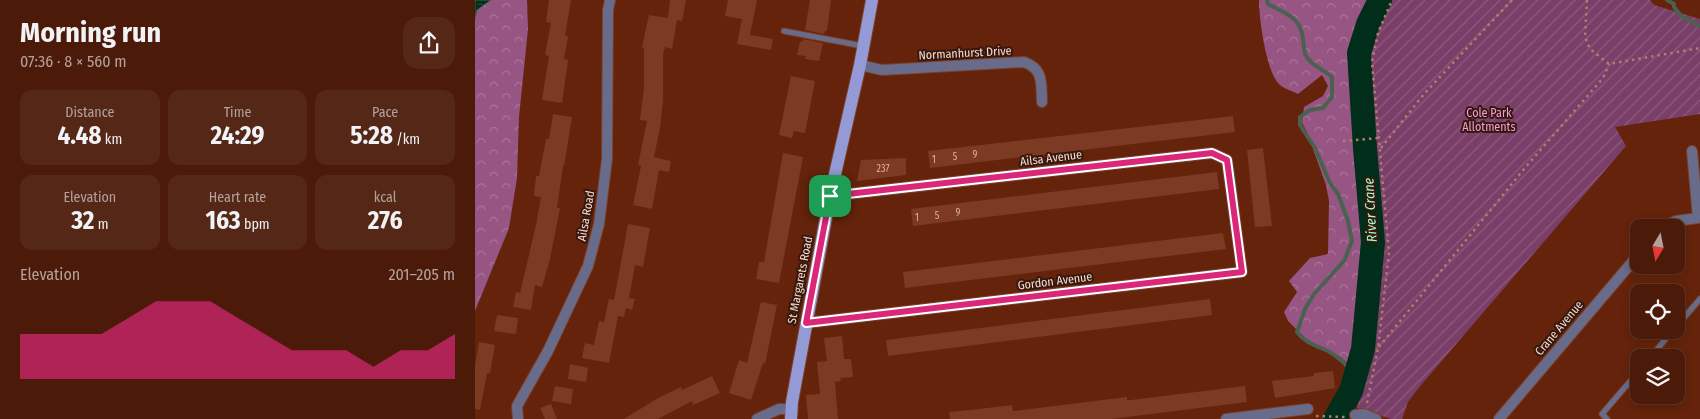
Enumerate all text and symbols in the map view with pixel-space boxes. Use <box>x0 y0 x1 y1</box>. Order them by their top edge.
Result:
text: Morning run <box>20 16 161 49</box>
button: share <box>403 17 455 69</box>
street label: Normanhurst Drive <box>918 44 1012 62</box>
text: 07:36 · 8 × 560 m <box>20 52 127 71</box>
text: Distance <box>65 104 114 121</box>
text: Time <box>224 104 251 121</box>
text: Pace <box>372 104 398 121</box>
park label: Cole Park Allotments <box>1462 106 1516 134</box>
text: 4.48 <box>57 121 102 151</box>
text: 24:29 <box>210 121 265 151</box>
text: 5:28 <box>350 121 393 151</box>
text: km <box>102 131 122 148</box>
text: /km <box>393 131 420 148</box>
street label: Ailsa Avenue <box>1019 147 1083 169</box>
house number: 9 <box>973 149 978 161</box>
house number: 5 <box>953 151 958 163</box>
house number: 1 <box>932 154 936 166</box>
house number: 237 <box>877 163 889 175</box>
pin <box>809 175 851 217</box>
water label: River Crane <box>1360 177 1381 243</box>
icon: arrive <box>816 182 844 210</box>
text: Elevation <box>63 189 116 206</box>
text: Heart rate <box>209 189 266 206</box>
text: kcal <box>374 189 397 206</box>
street label: Ailsa Road <box>575 190 597 242</box>
text: 32 <box>71 206 94 236</box>
text: 163 <box>205 206 241 236</box>
text: 276 <box>368 206 403 236</box>
house number: 9 <box>956 207 961 219</box>
house number: 5 <box>935 210 940 222</box>
house number: 1 <box>915 212 919 224</box>
text: m <box>94 216 108 233</box>
text: bpm <box>241 216 270 233</box>
north arrow <box>1630 219 1685 274</box>
map controls <box>1630 219 1685 404</box>
street label: St Margarets Road <box>785 235 815 325</box>
text: Elevation <box>20 265 80 284</box>
text: 201–205 m <box>388 265 455 284</box>
street label: Gordon Avenue <box>1017 269 1093 293</box>
button: locate <box>1630 284 1685 339</box>
street label: Crane Avenue <box>1532 298 1586 358</box>
button: layers <box>1630 349 1685 404</box>

